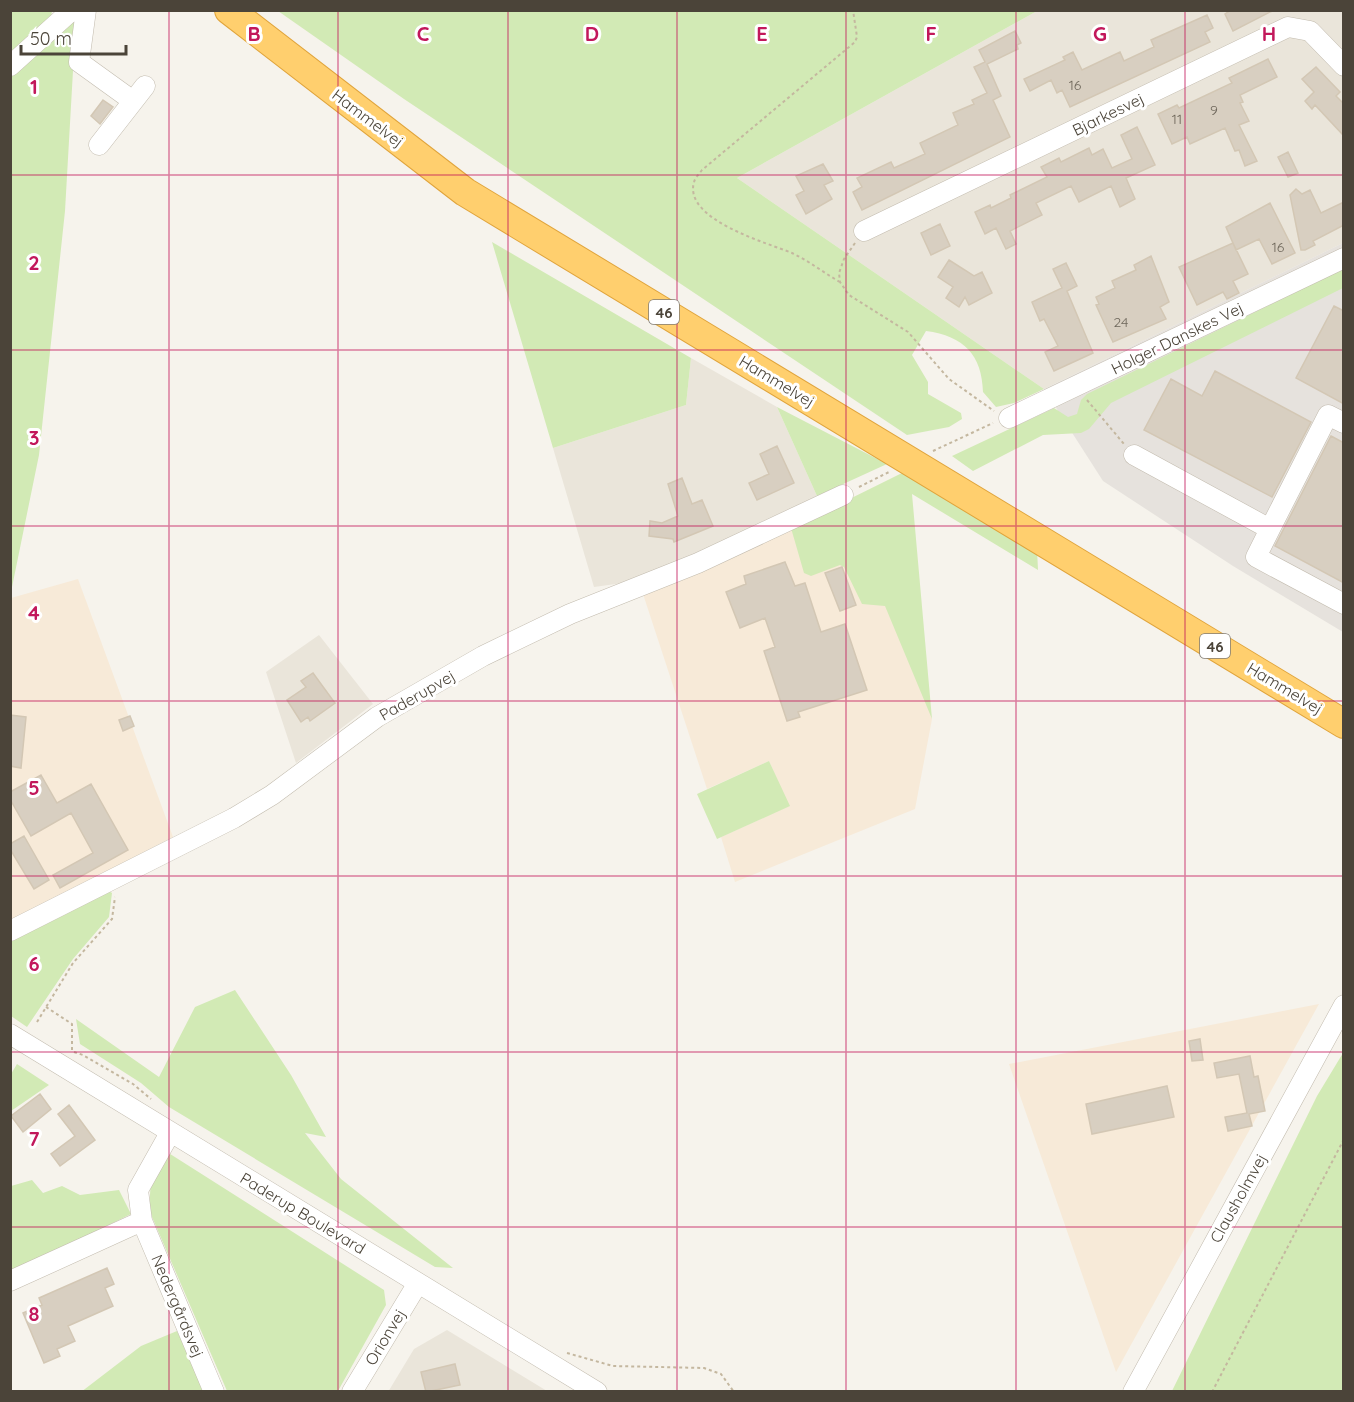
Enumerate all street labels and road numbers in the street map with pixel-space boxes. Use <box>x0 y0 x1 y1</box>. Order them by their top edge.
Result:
street label: Hammelvej <box>328 85 408 151</box>
street label: Bjarkesvej <box>1069 88 1147 140</box>
street label: Holger Danskes Vej <box>1108 297 1246 379</box>
road number: 46 <box>649 300 679 324</box>
street label: Hammelvej <box>736 351 818 411</box>
road number: 46 <box>1200 634 1230 658</box>
street label: Hammelvej <box>1244 658 1326 718</box>
street label: Paderupvej <box>375 665 459 725</box>
street label: Clausholmvej <box>1205 1150 1271 1246</box>
street label: Paderup Boulevard <box>237 1168 369 1258</box>
street label: Nedergårdsvej <box>147 1252 209 1360</box>
street label: Orionvej <box>360 1305 410 1369</box>

